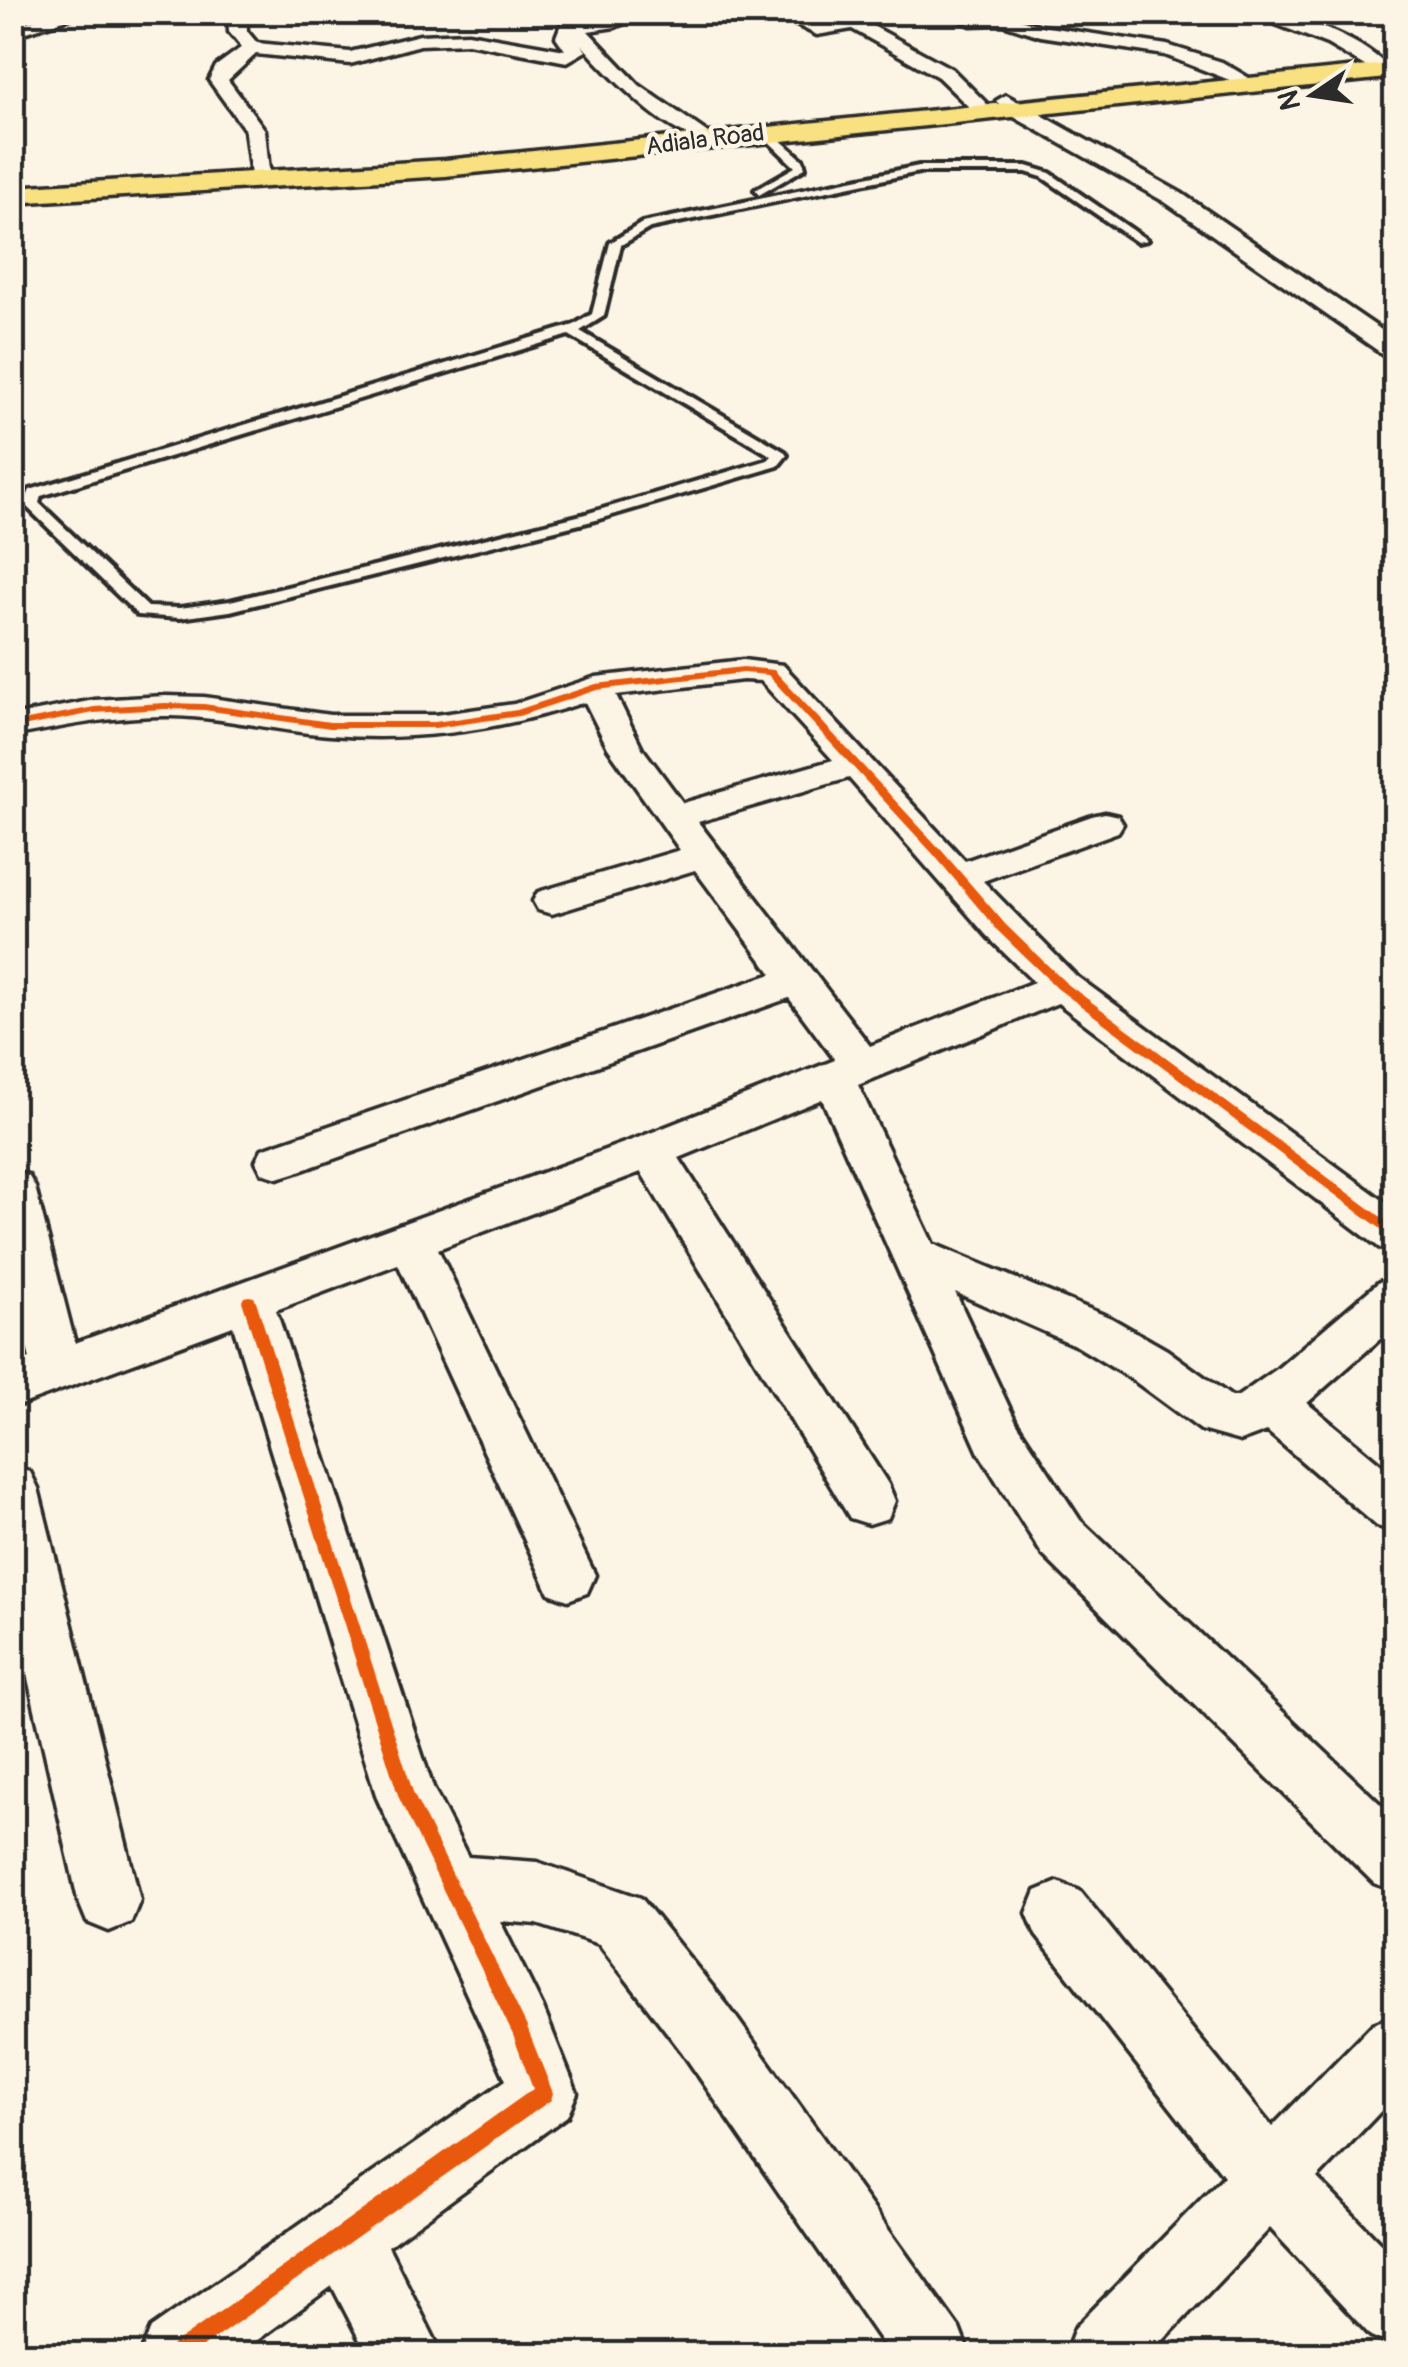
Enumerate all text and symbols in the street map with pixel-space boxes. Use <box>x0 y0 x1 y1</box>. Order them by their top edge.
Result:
north arrow <box>1263 45 1363 145</box>
text: N <box>1271 87 1309 113</box>
street label: Adiala Road <box>644 117 766 163</box>

